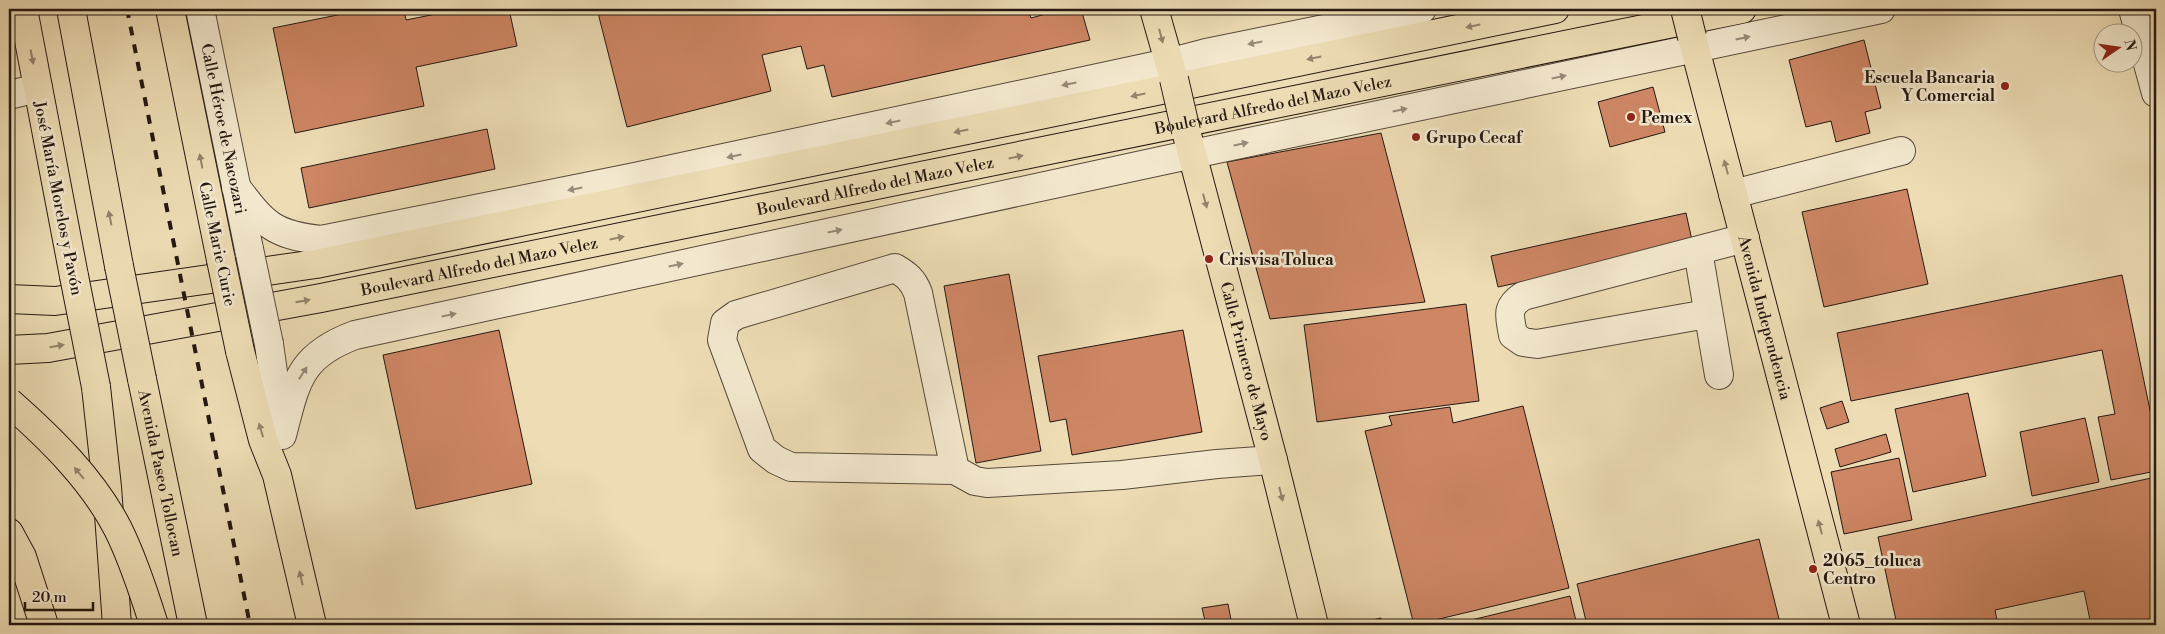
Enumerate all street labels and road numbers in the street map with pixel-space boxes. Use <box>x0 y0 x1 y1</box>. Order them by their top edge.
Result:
street label: Calle Héroe de Nacozari <box>196 42 251 216</box>
street label: Boulevard Alfredo del Mazo Velez <box>1152 72 1393 139</box>
street label: José María Morelos y Pavón <box>29 98 87 298</box>
street label: Boulevard Alfredo del Mazo Velez <box>754 152 996 220</box>
street label: Calle Marie Curie <box>194 180 240 308</box>
street label: Avenida Independencia <box>1733 232 1796 403</box>
street label: Boulevard Alfredo del Mazo Velez <box>358 233 600 301</box>
street label: Calle Primero de Mayo <box>1215 280 1276 443</box>
street label: Avenida Paseo Tollocan <box>133 387 188 559</box>

